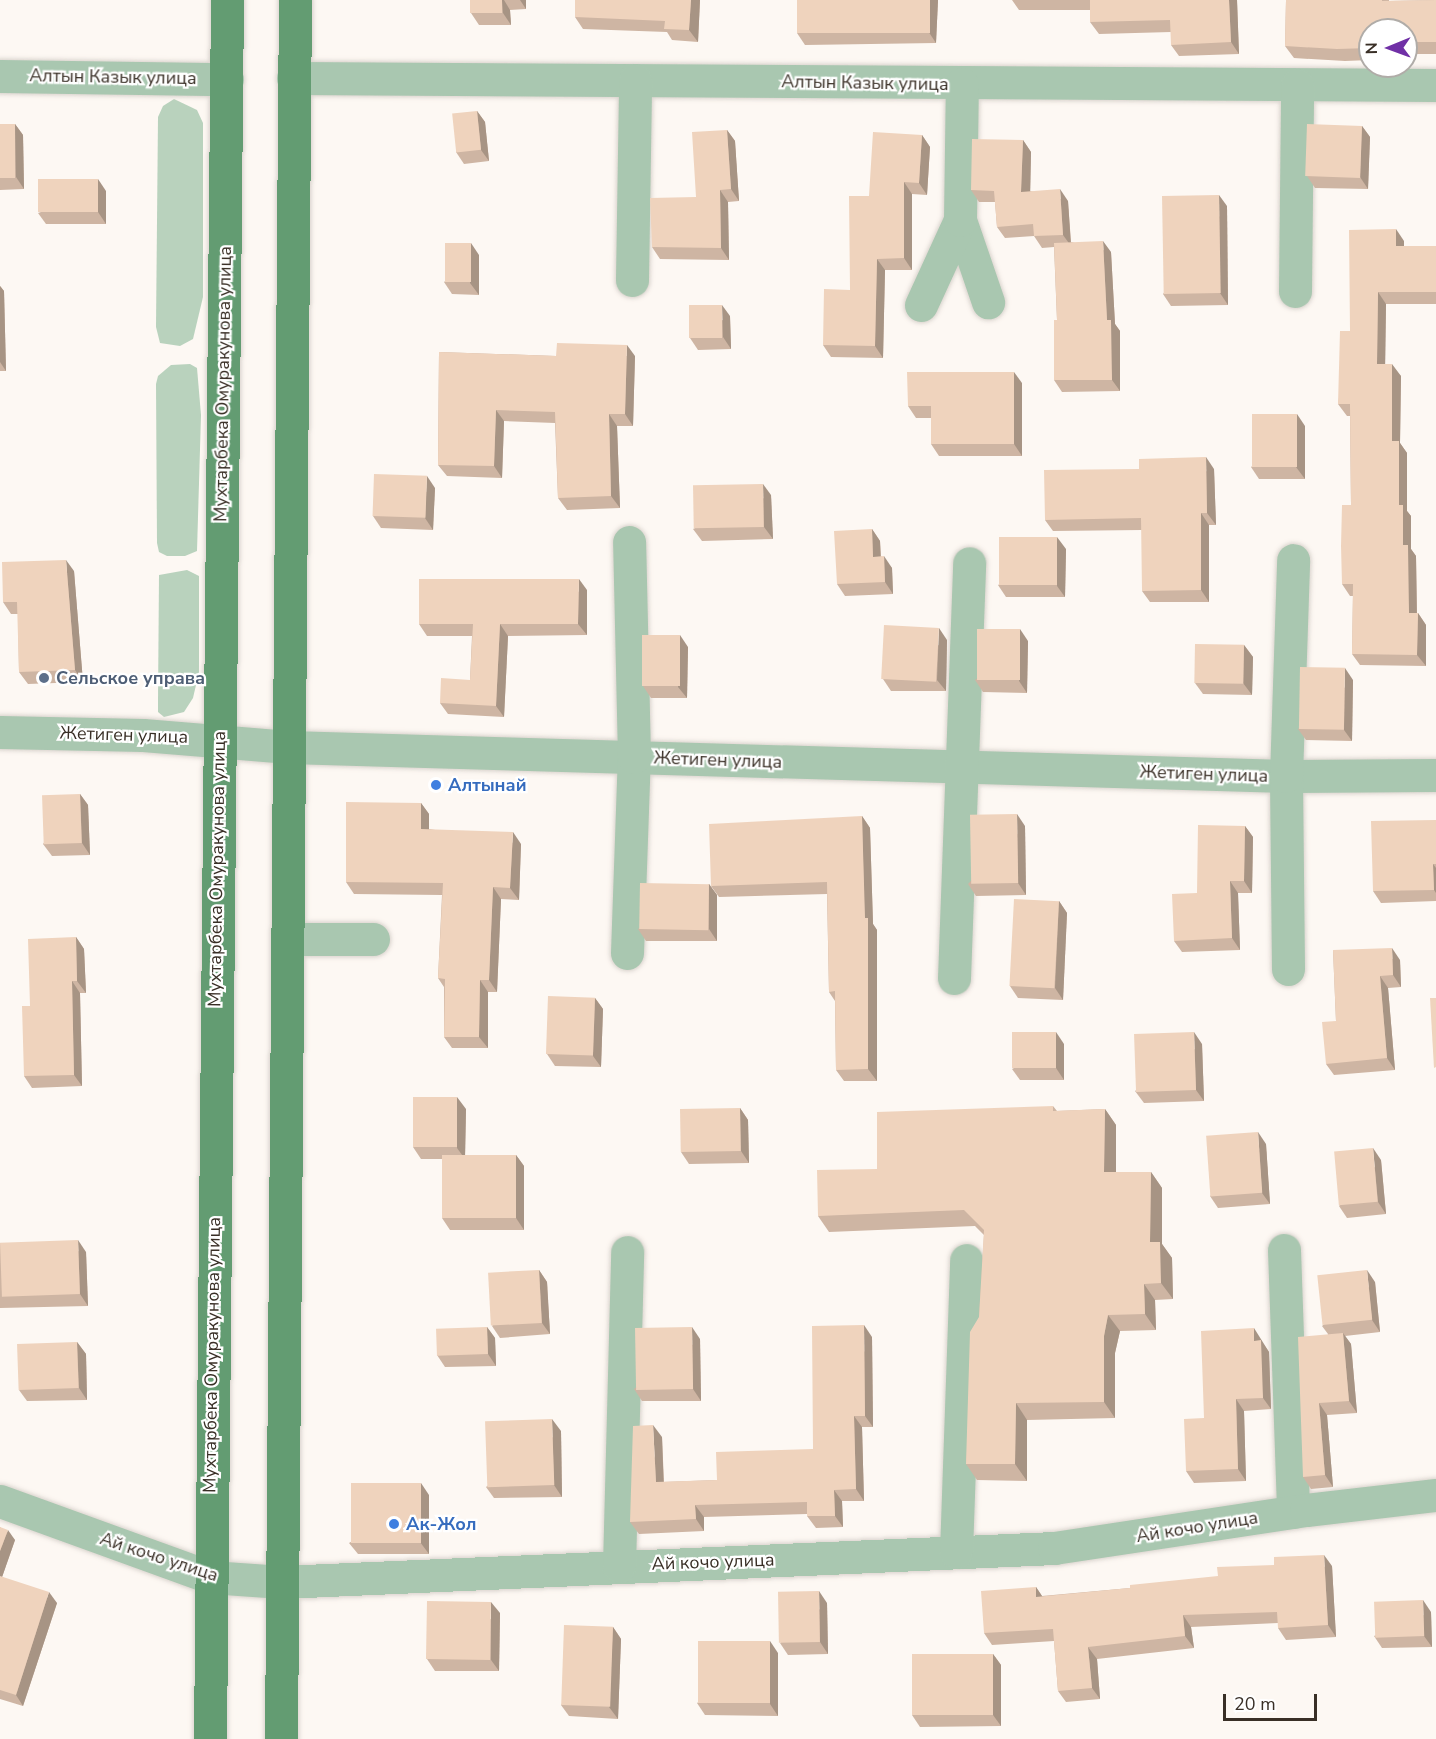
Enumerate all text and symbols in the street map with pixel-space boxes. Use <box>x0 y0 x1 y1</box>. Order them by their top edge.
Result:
north arrow <box>1358 18 1418 78</box>
text: N <box>1361 42 1383 54</box>
street label: Алтын Казык улица <box>29 65 197 89</box>
street label: Алтын Казык улица <box>781 71 949 95</box>
street label: Мухтарбека Омуракунова улица <box>210 246 236 522</box>
place label: Сельское управа <box>56 667 205 689</box>
marker: Сельское управа <box>37 671 51 685</box>
street label: Жетиген улица <box>59 722 189 748</box>
street label: Мухтарбека Омуракунова улица <box>204 731 230 1007</box>
street label: Жетиген улица <box>653 747 783 773</box>
street label: Жетиген улица <box>1139 761 1269 787</box>
place label: Алтынай <box>448 774 527 796</box>
marker: Алтынай <box>429 778 443 792</box>
street label: Мухтарбека Омуракунова улица <box>199 1217 225 1493</box>
street label: Ай кочо улица <box>1135 1507 1259 1547</box>
place label: Ак-Жол <box>406 1513 477 1535</box>
marker: Ак-Жол <box>387 1517 401 1531</box>
street label: Ай кочо улица <box>97 1528 221 1586</box>
street label: Ай кочо улица <box>651 1549 775 1575</box>
scale bar <box>1226 1682 1320 1720</box>
text: 20 m <box>1234 1692 1276 1716</box>

